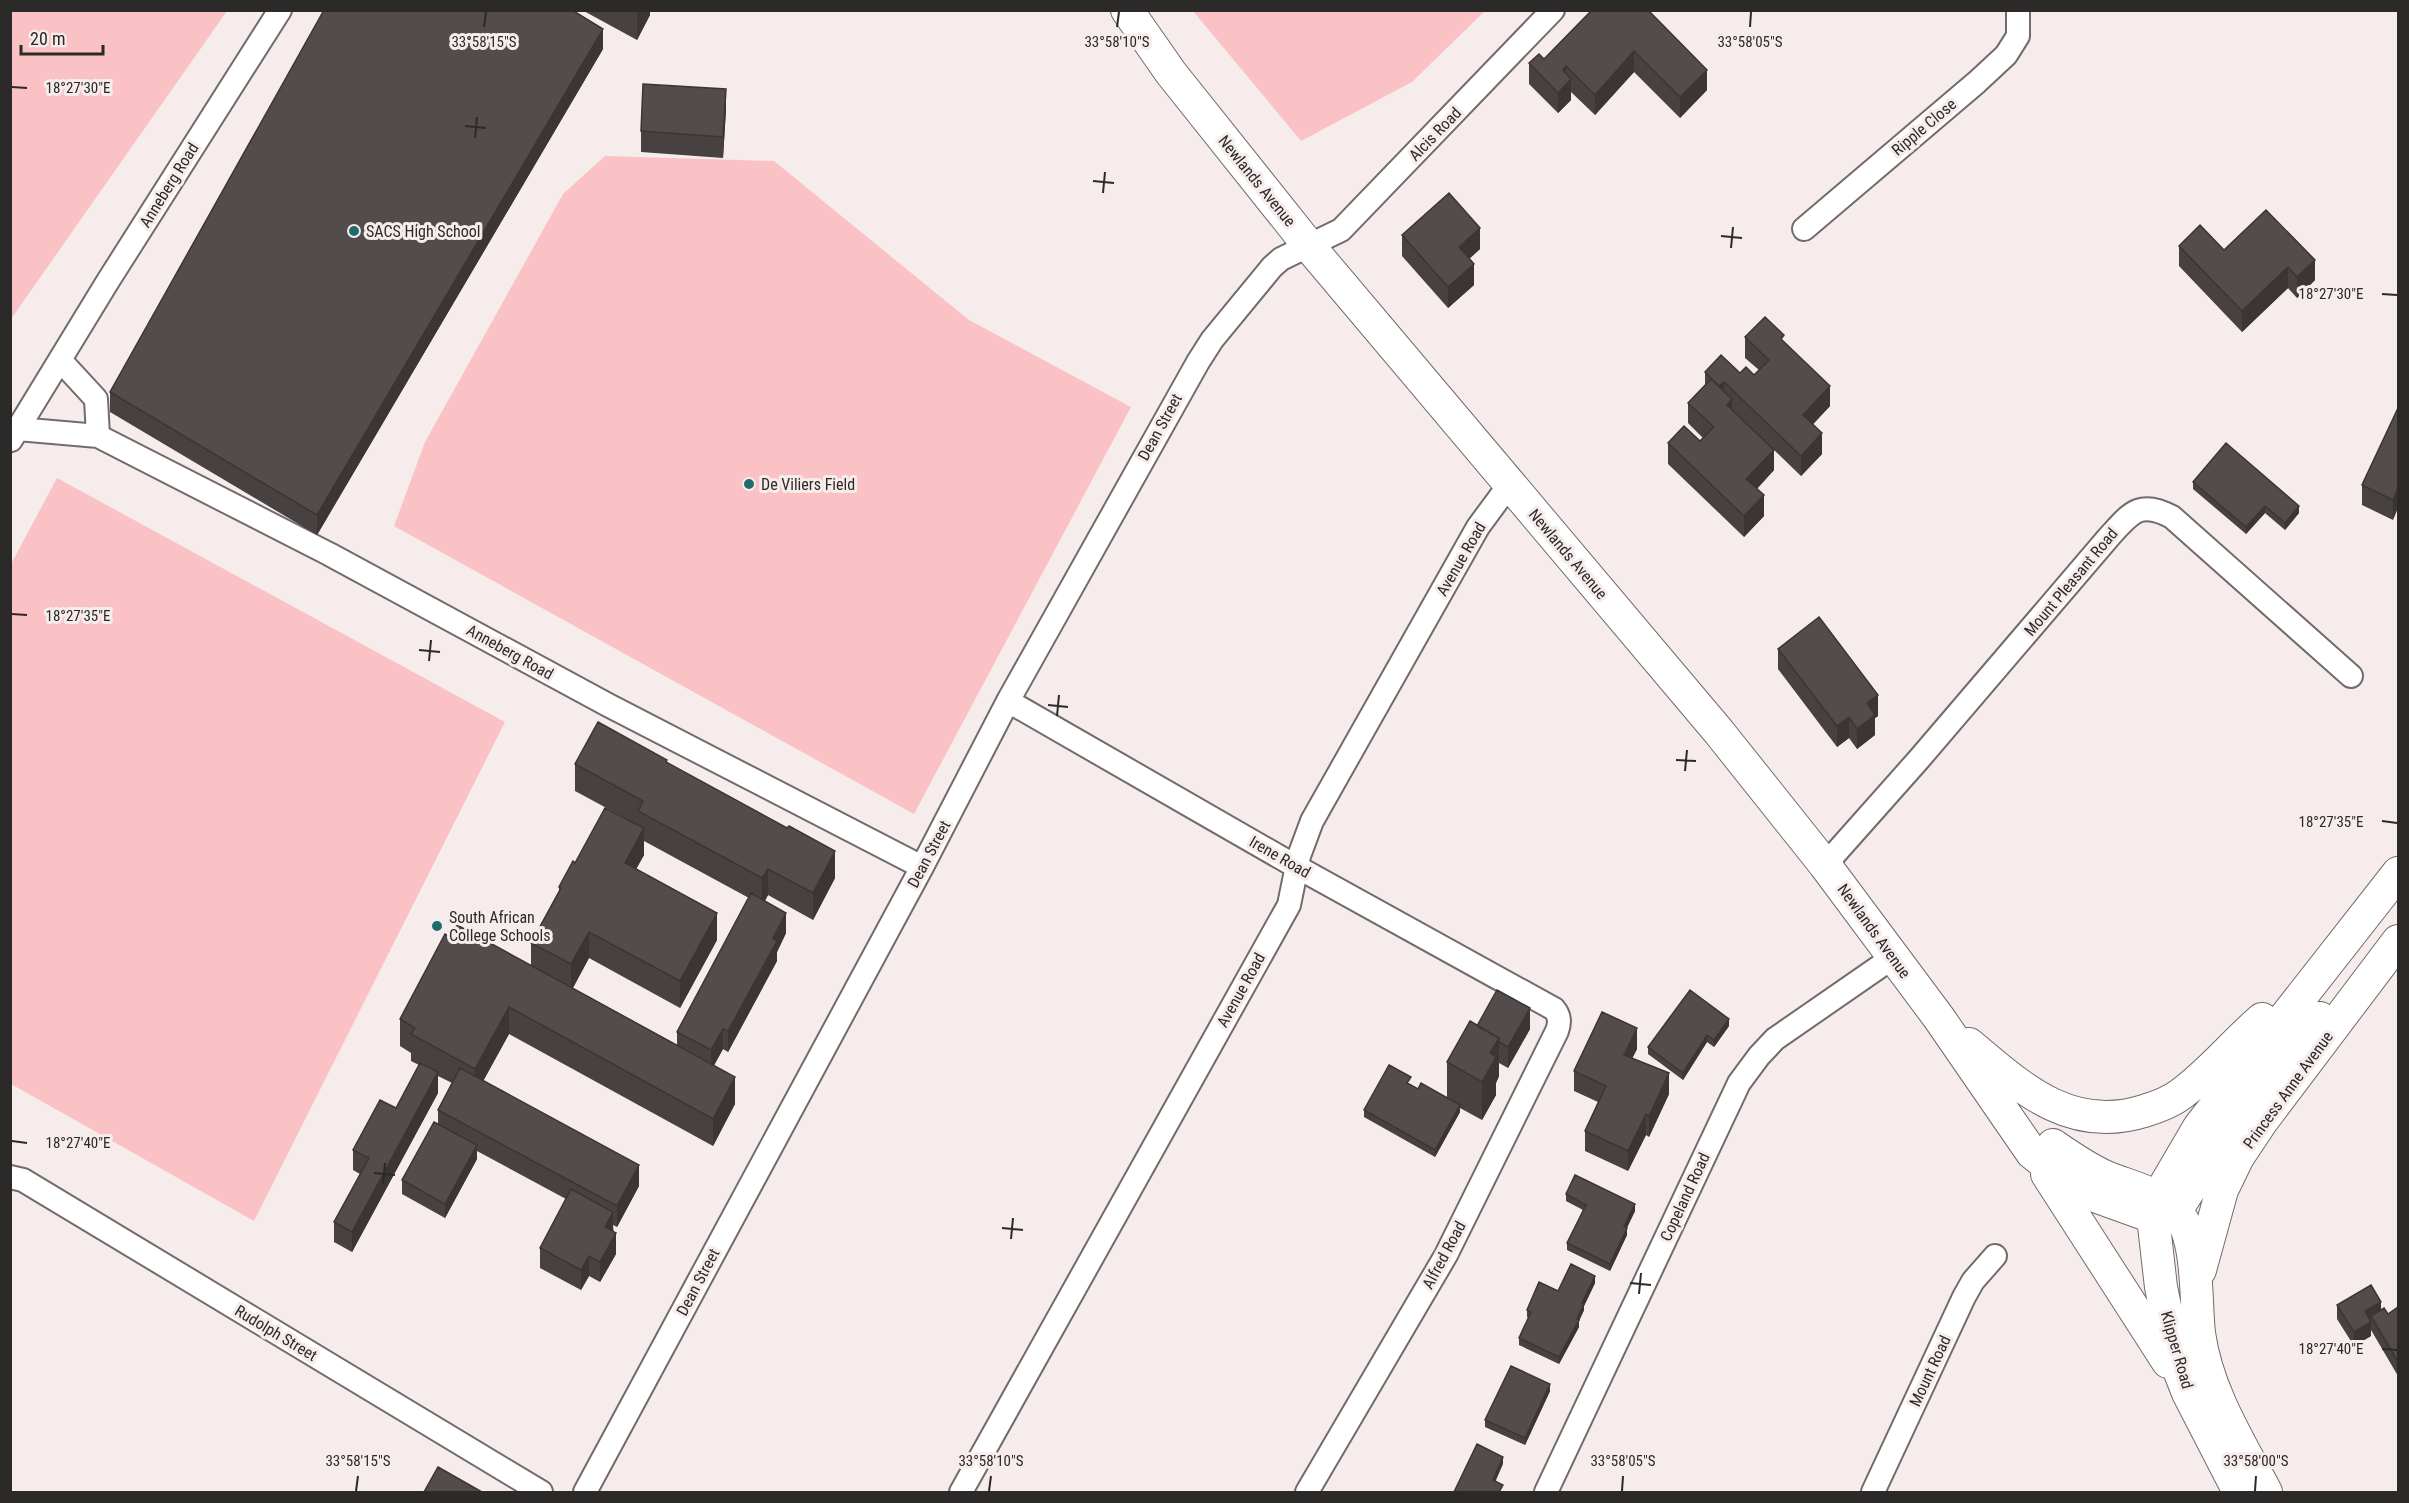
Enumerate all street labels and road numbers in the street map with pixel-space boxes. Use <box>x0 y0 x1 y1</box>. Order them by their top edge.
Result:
street label: Ripple Close <box>1888 95 1960 159</box>
street label: Alcis Road <box>1405 103 1465 165</box>
street label: Newlands Avenue <box>1214 132 1300 230</box>
street label: Anneberg Road <box>135 139 203 231</box>
street label: Dean Street <box>1134 390 1186 464</box>
street label: Newlands Avenue <box>1525 505 1611 603</box>
street label: Avenue Road <box>1432 519 1490 599</box>
street label: Mount Pleasant Road <box>2020 524 2122 640</box>
street label: Anneberg Road <box>463 620 557 684</box>
street label: Dean Street <box>903 817 955 891</box>
street label: Irene Road <box>1246 832 1314 882</box>
street label: Newlands Avenue <box>1833 880 1915 982</box>
street label: Avenue Road <box>1213 950 1269 1030</box>
street label: Princess Anne Avenue <box>2239 1028 2337 1152</box>
street label: Copeland Road <box>1656 1150 1714 1244</box>
street label: Alfred Road <box>1418 1218 1470 1292</box>
street label: Dean Street <box>672 1245 724 1319</box>
street label: Rudolph Street <box>231 1301 321 1365</box>
street label: Klipper Road <box>2157 1309 2197 1391</box>
street label: Mount Road <box>1905 1332 1955 1410</box>

